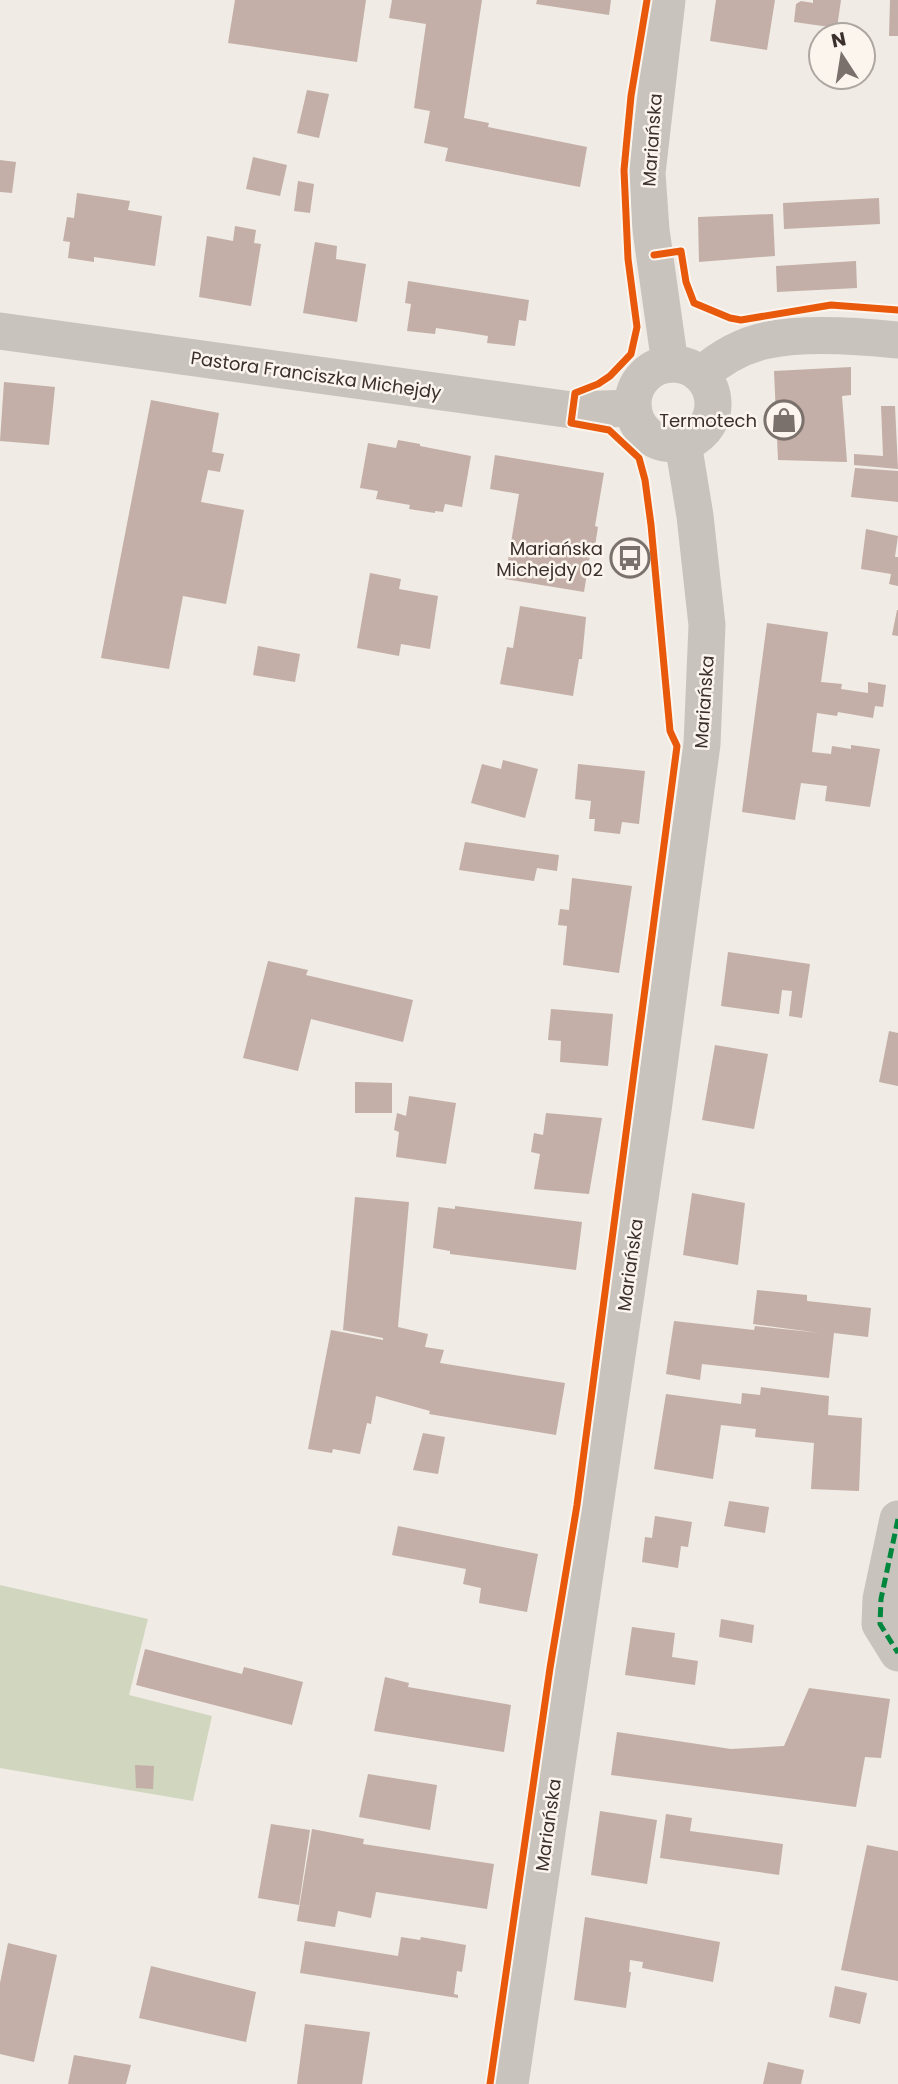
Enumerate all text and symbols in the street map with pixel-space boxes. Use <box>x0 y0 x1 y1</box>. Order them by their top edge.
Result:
north arrow <box>807 21 877 91</box>
text: N <box>829 25 848 55</box>
street label: Mariańska <box>636 93 668 187</box>
street label: Pastora Franciszka Michejdy <box>189 345 443 405</box>
shop icon: Termotech <box>763 399 805 441</box>
place label: Termotech <box>659 408 757 433</box>
place label: Mariańska Michejdy 02 <box>496 536 603 582</box>
bus stop icon: Mariańska Michejdy 02 <box>609 537 651 579</box>
street label: Mariańska <box>688 655 720 749</box>
street label: Mariańska <box>611 1217 649 1313</box>
street label: Mariańska <box>529 1777 567 1873</box>

